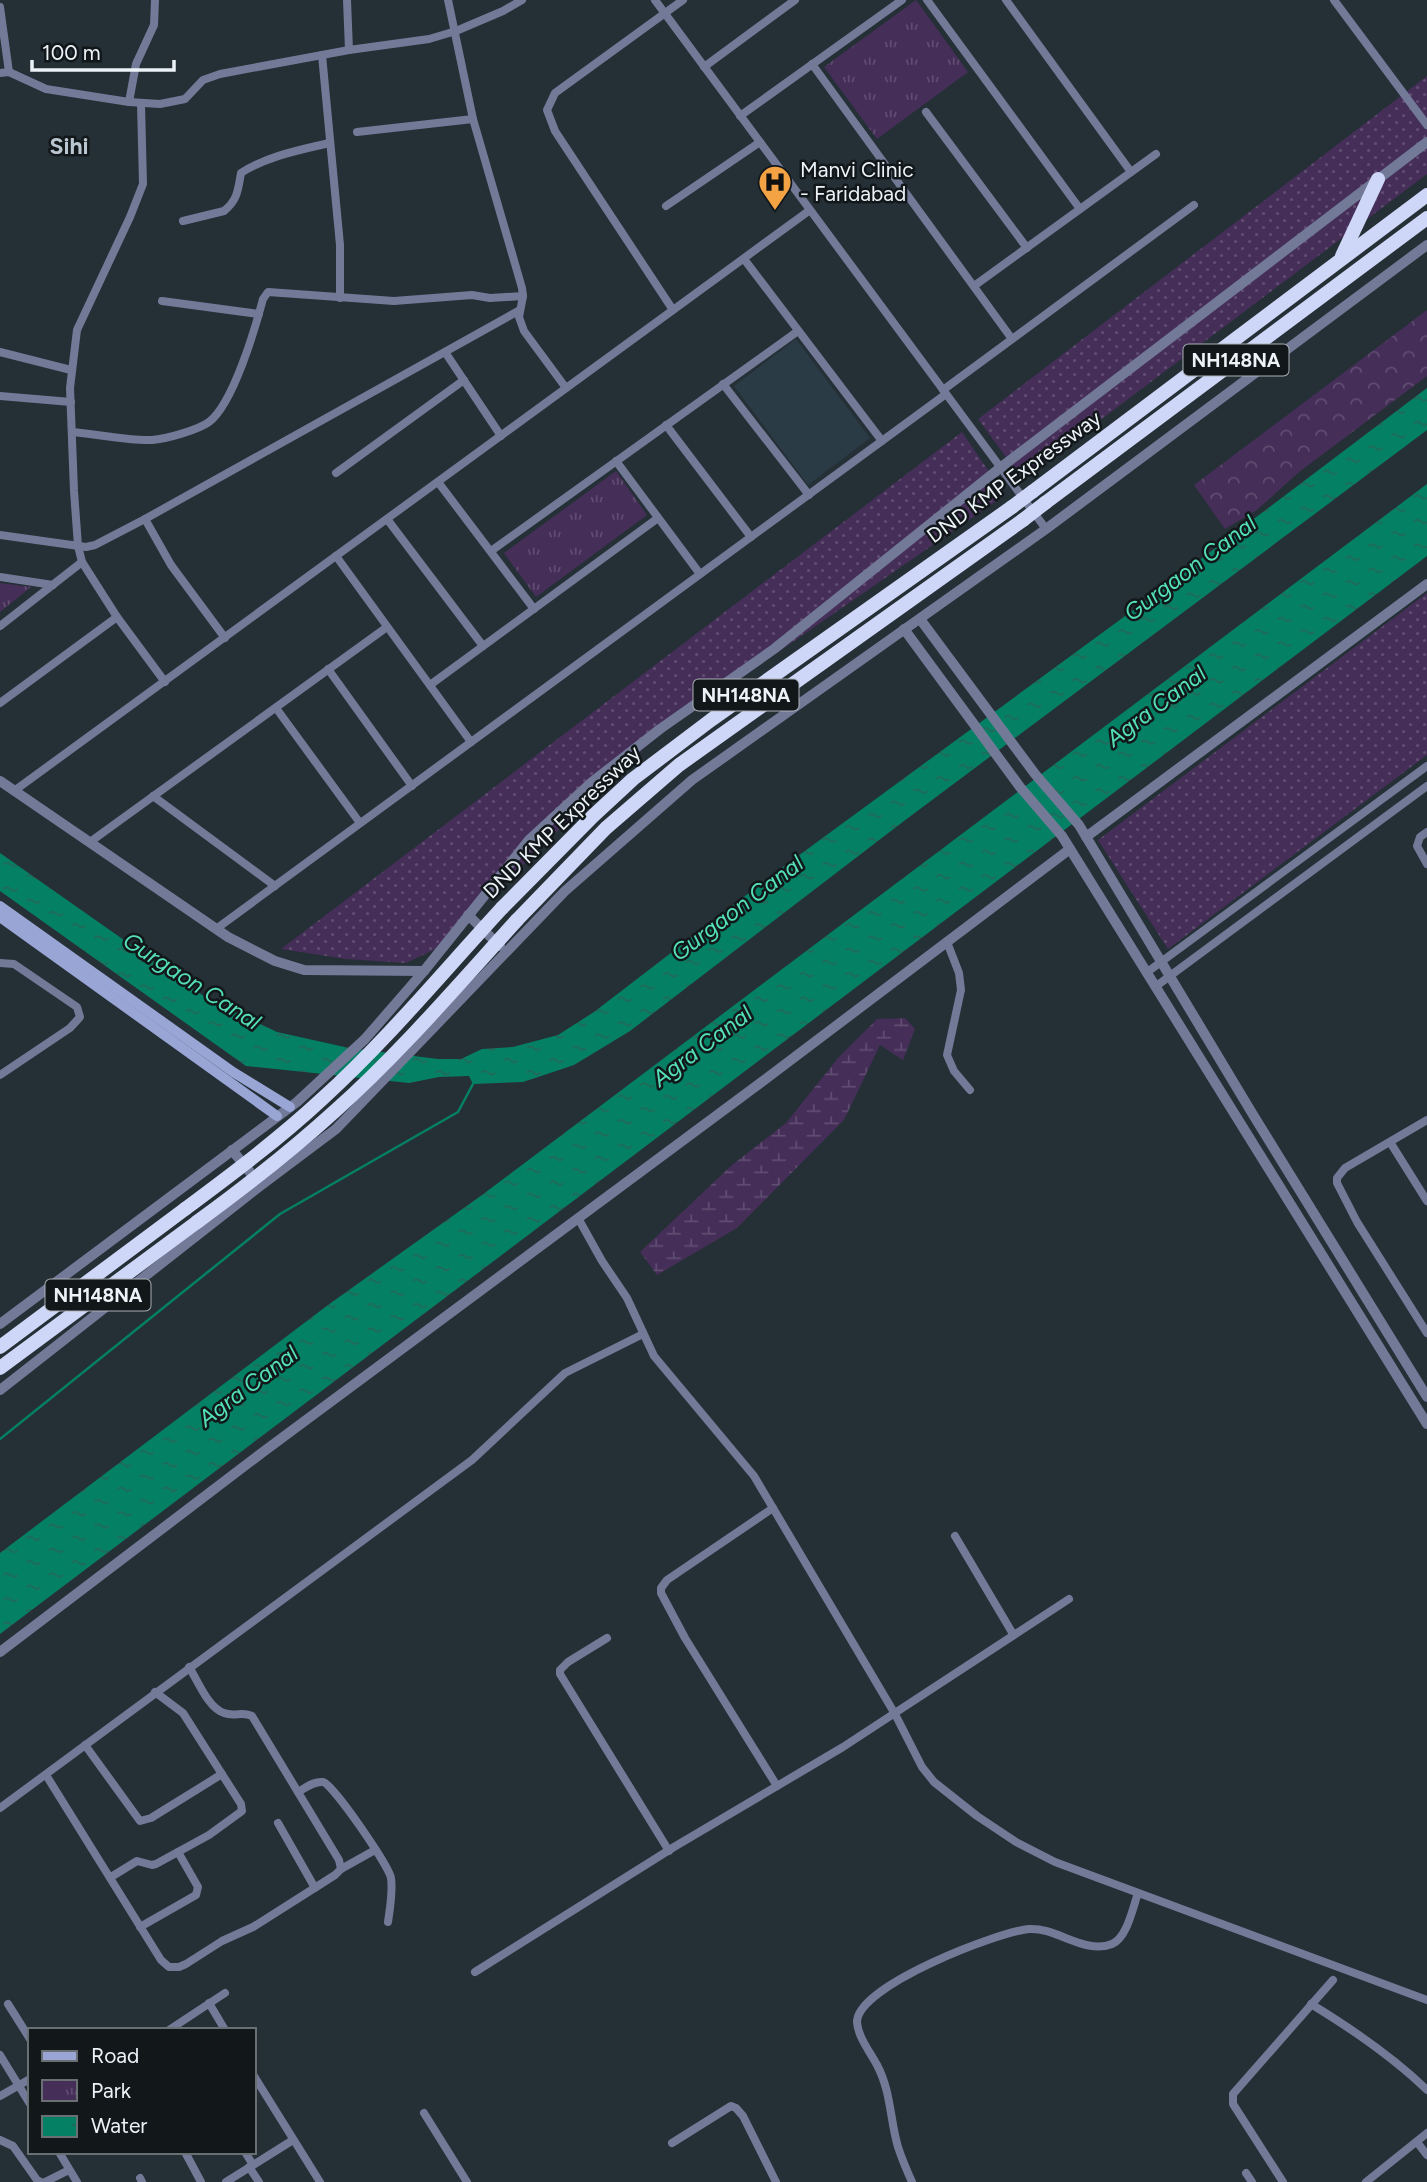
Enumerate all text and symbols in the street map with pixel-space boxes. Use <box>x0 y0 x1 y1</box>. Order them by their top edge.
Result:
scale bar <box>32 28 173 72</box>
text: 100 m <box>42 40 101 65</box>
district label: Sihi <box>49 132 89 160</box>
place label: Manvi Clinic - Faridabad <box>800 157 914 206</box>
hospital icon: Manvi Clinic - Faridabad <box>756 163 794 212</box>
road number: NH148NA <box>1184 344 1288 376</box>
street label: DND KMP Expressway <box>922 405 1106 548</box>
water label: Gurgaon Canal <box>1118 509 1262 627</box>
water label: Agra Canal <box>1100 659 1212 753</box>
road number: NH148NA <box>694 680 798 710</box>
street label: DND KMP Expressway <box>478 740 646 903</box>
water label: Gurgaon Canal <box>665 849 809 967</box>
water label: Gurgaon Canal <box>118 926 267 1036</box>
water label: Agra Canal <box>646 999 758 1093</box>
road number: NH148NA <box>46 1280 150 1310</box>
water label: Agra Canal <box>192 1339 304 1433</box>
legend <box>28 2028 256 2154</box>
text: Road <box>91 2043 139 2068</box>
text: Park <box>91 2078 132 2103</box>
text: Water <box>91 2113 147 2138</box>

